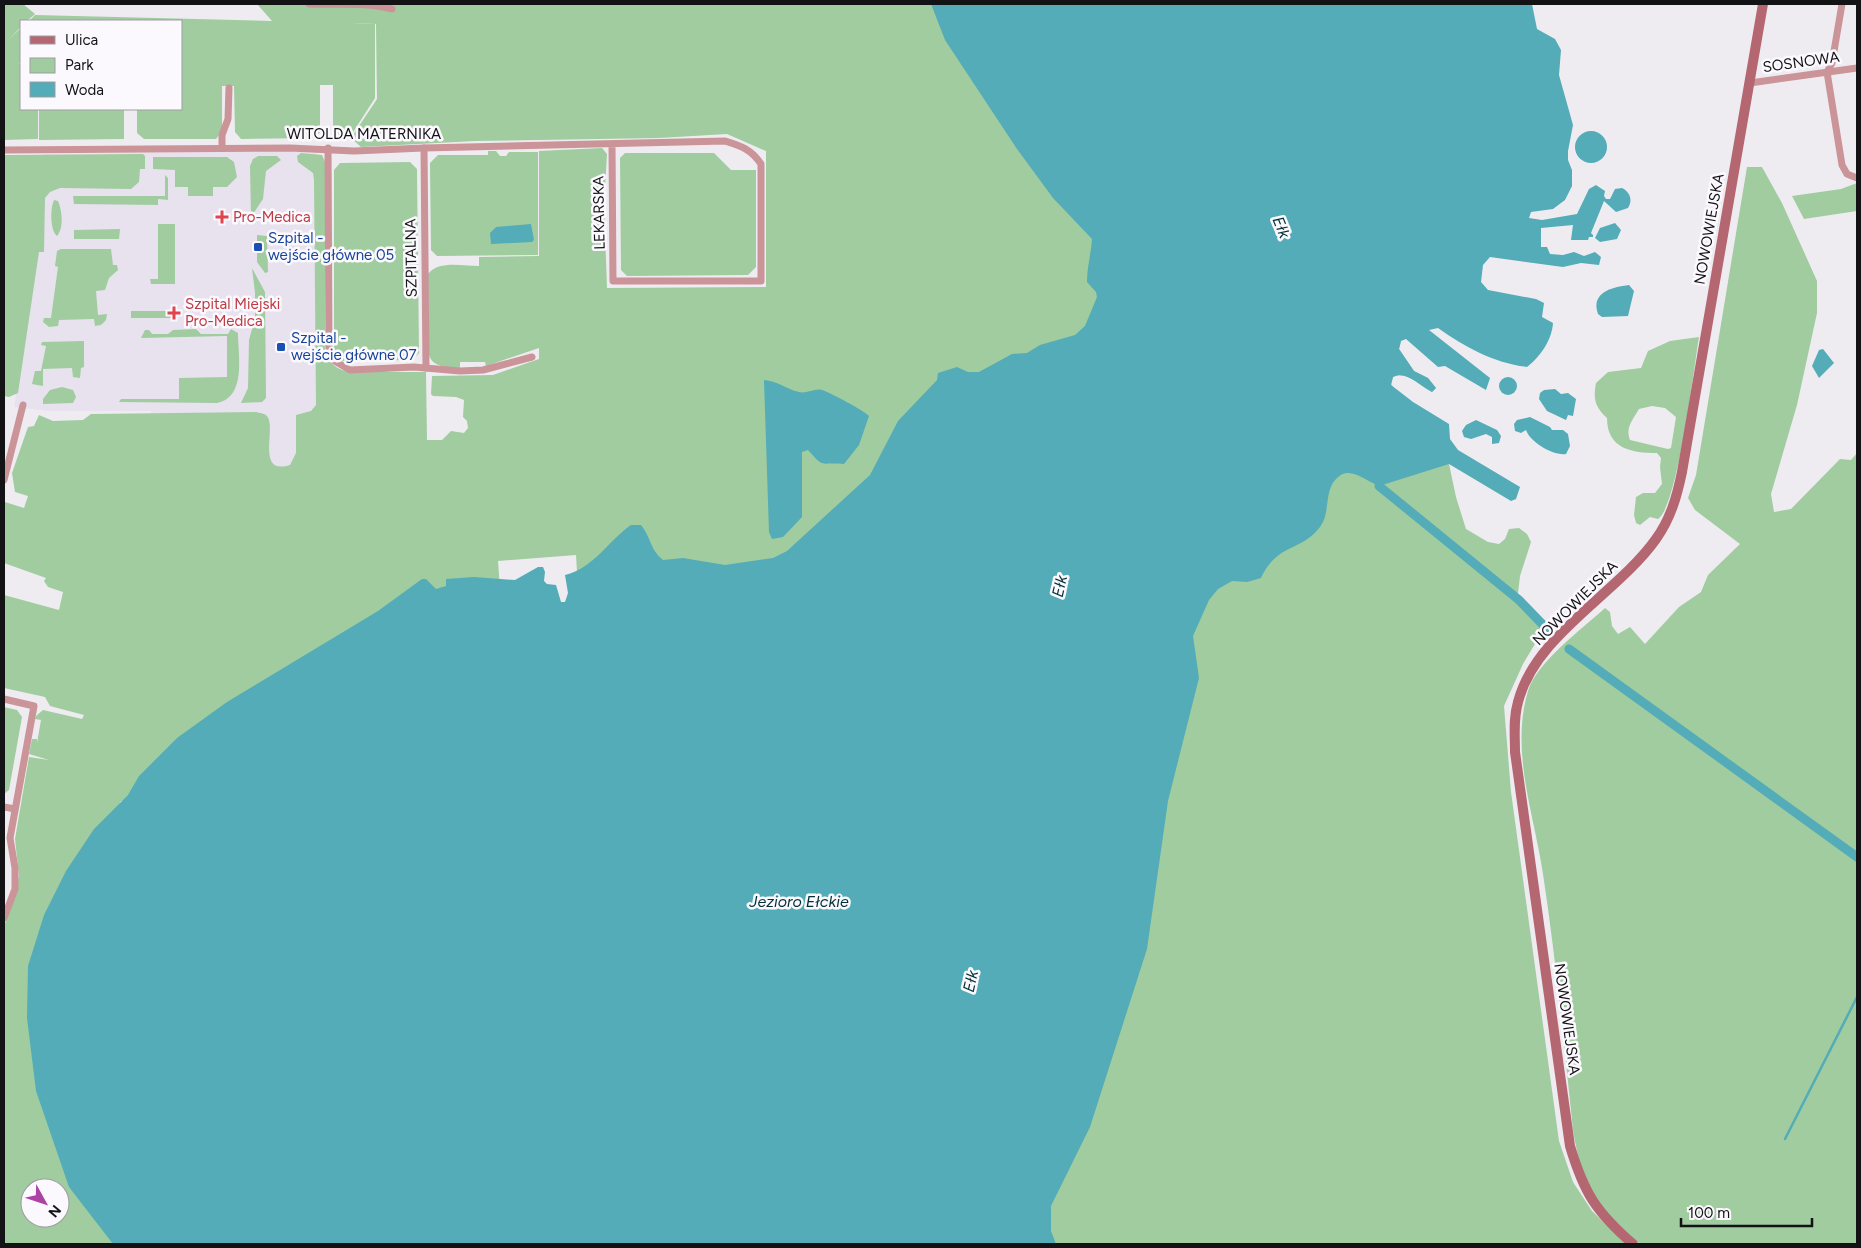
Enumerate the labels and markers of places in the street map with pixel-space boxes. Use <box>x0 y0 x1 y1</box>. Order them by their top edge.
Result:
place label: Pro-Medica <box>233 208 311 226</box>
marker: Pro-Medica <box>215 210 229 224</box>
place label: Szpital - wejście główne 05 <box>268 229 394 264</box>
marker: Szpital - wejście główne 05 <box>252 241 264 253</box>
place label: Szpital Miejski Pro-Medica <box>185 295 280 330</box>
marker: Szpital Miejski Pro-Medica <box>167 306 181 320</box>
place label: Szpital - wejście główne 07 <box>291 329 417 364</box>
marker: Szpital - wejście główne 07 <box>275 341 287 353</box>

